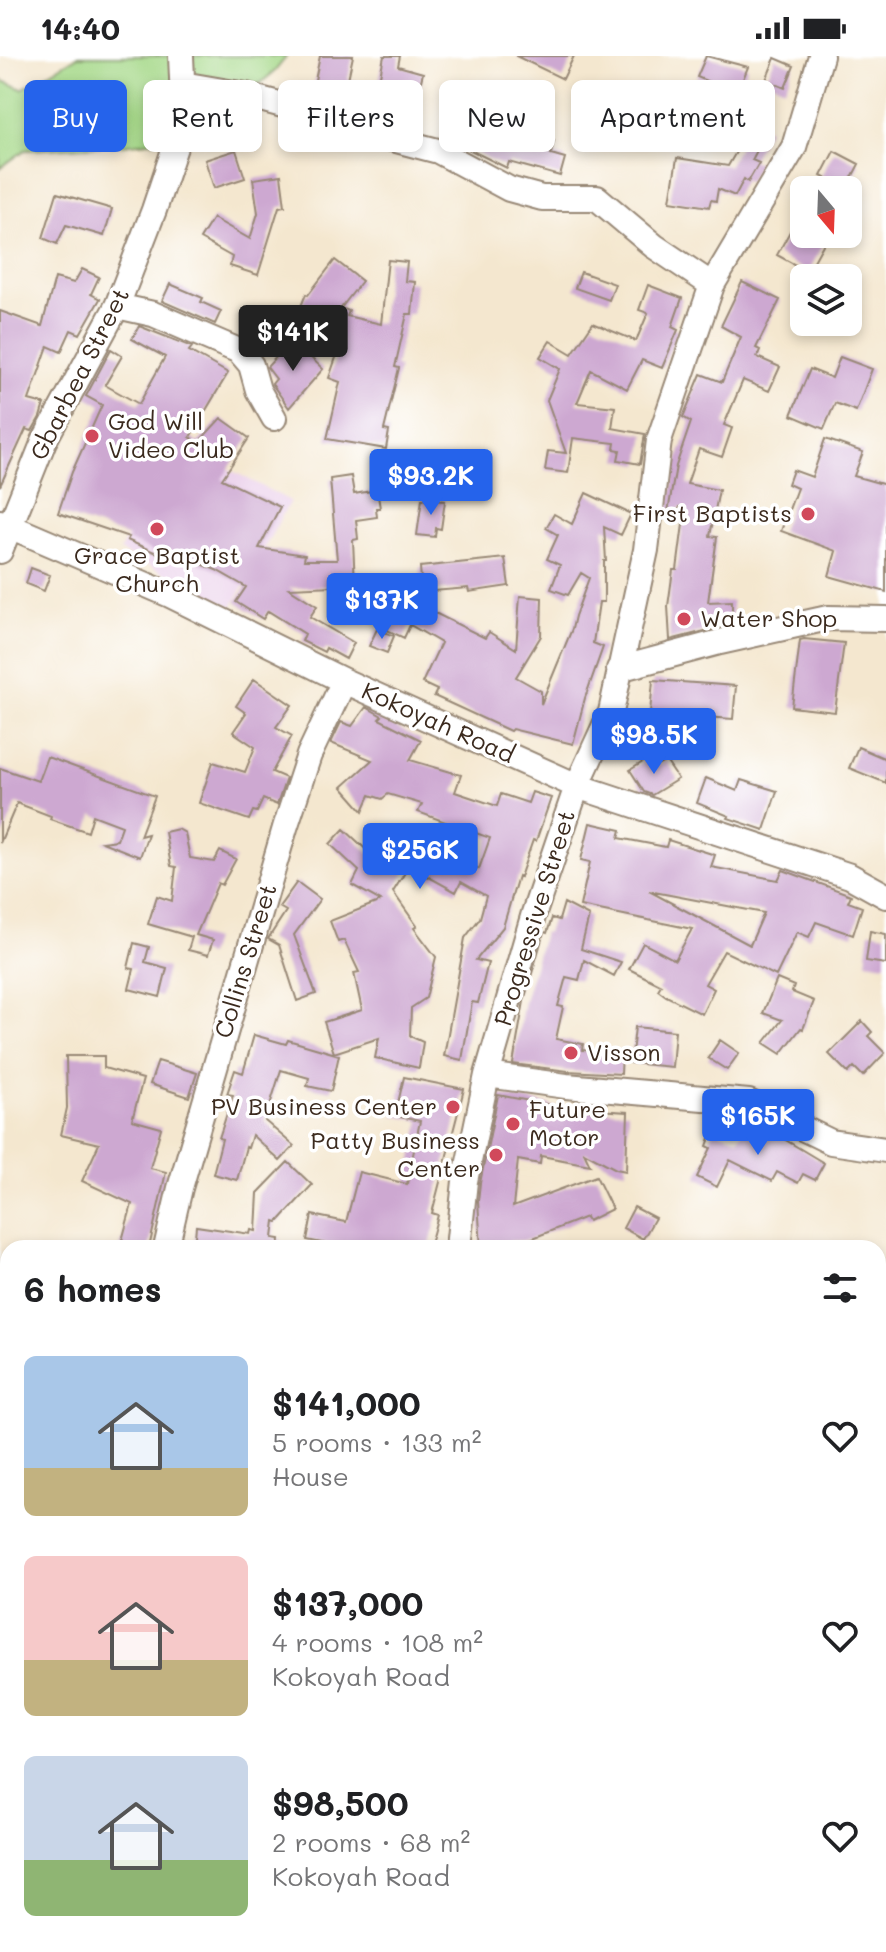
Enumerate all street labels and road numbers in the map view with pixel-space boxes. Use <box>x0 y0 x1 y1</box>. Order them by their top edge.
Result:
street label: Gbarbea Street <box>22 282 135 465</box>
street label: Kokoyah Road <box>357 674 520 769</box>
street label: Progressive Street <box>486 806 581 1029</box>
street label: Collins Street <box>206 880 283 1042</box>

